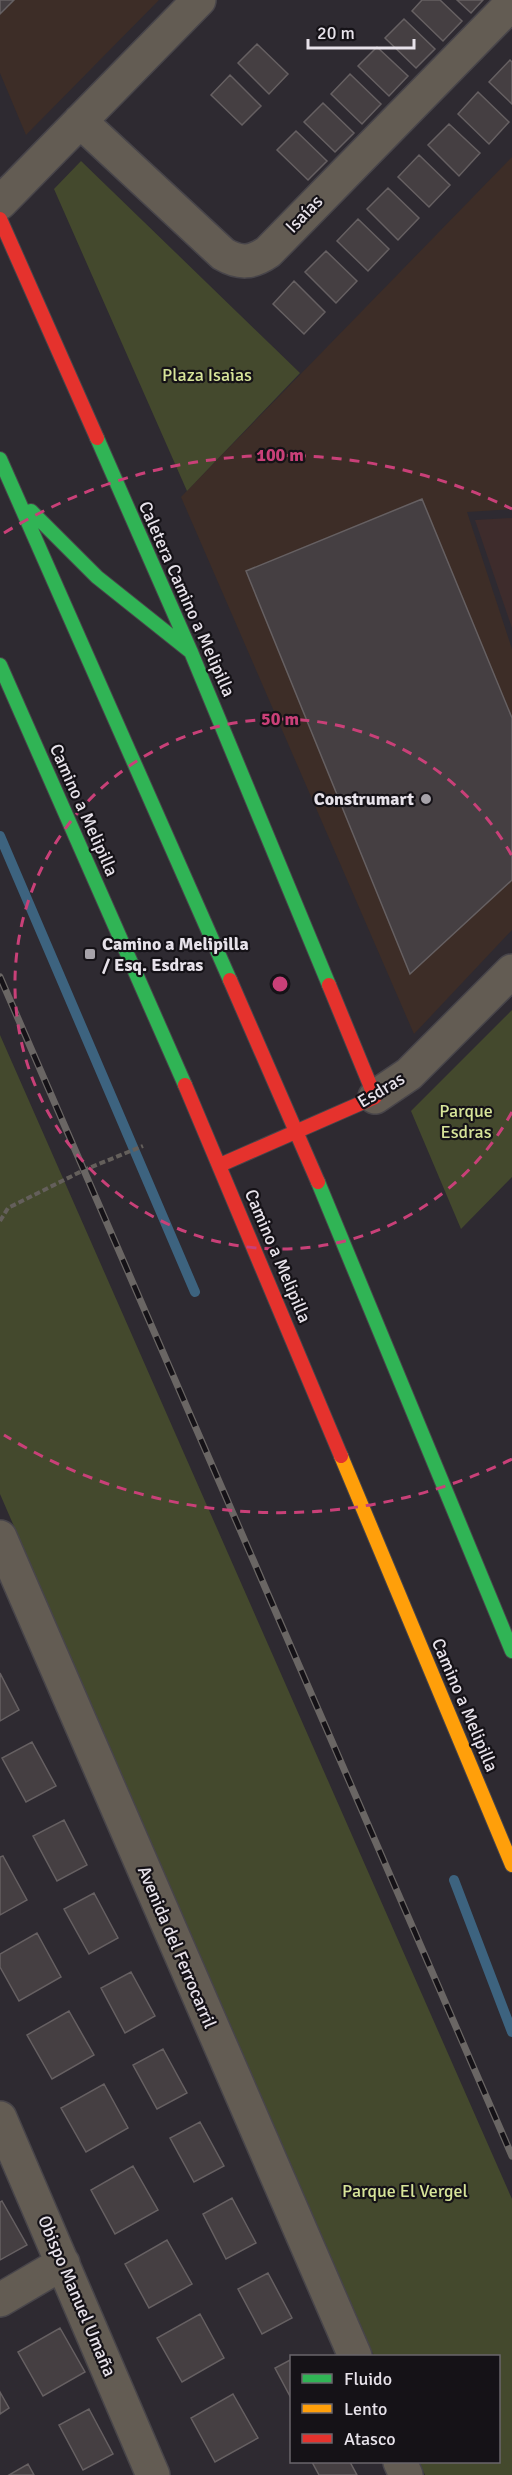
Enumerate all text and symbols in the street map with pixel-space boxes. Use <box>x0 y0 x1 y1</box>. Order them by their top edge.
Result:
scale bar <box>308 12 414 50</box>
text: 20 m <box>317 22 355 44</box>
street label: Isaías <box>281 190 327 238</box>
park label: Plaza Isaias <box>162 364 252 386</box>
text: 100 m <box>256 444 304 466</box>
street label: Caletera Camino a Melipilla <box>134 498 240 700</box>
text: 50 m <box>261 708 299 730</box>
street label: Camino a Melipilla <box>45 740 123 880</box>
place label: Construmart <box>314 788 414 810</box>
marker: Construmart <box>419 792 433 806</box>
place label: Camino a Melipilla / Esq. Esdras <box>102 933 249 976</box>
marker: Camino a Melipilla / Esq. Esdras <box>83 947 97 961</box>
centre of rings <box>270 974 290 994</box>
street label: Esdras <box>353 1067 409 1113</box>
park label: Parque Esdras <box>439 1100 493 1143</box>
street label: Camino a Melipilla <box>240 1186 316 1326</box>
street label: Camino a Melipilla <box>427 1635 503 1775</box>
street label: Avenida del Ferrocarril <box>133 1862 221 2032</box>
park label: Parque El Vergel <box>342 2180 468 2202</box>
street label: Obispo Manuel Umaña <box>33 2212 121 2380</box>
legend <box>290 2355 500 2463</box>
text: Fluido <box>344 2368 392 2390</box>
text: Lento <box>344 2398 387 2420</box>
text: Atasco <box>344 2428 396 2450</box>

